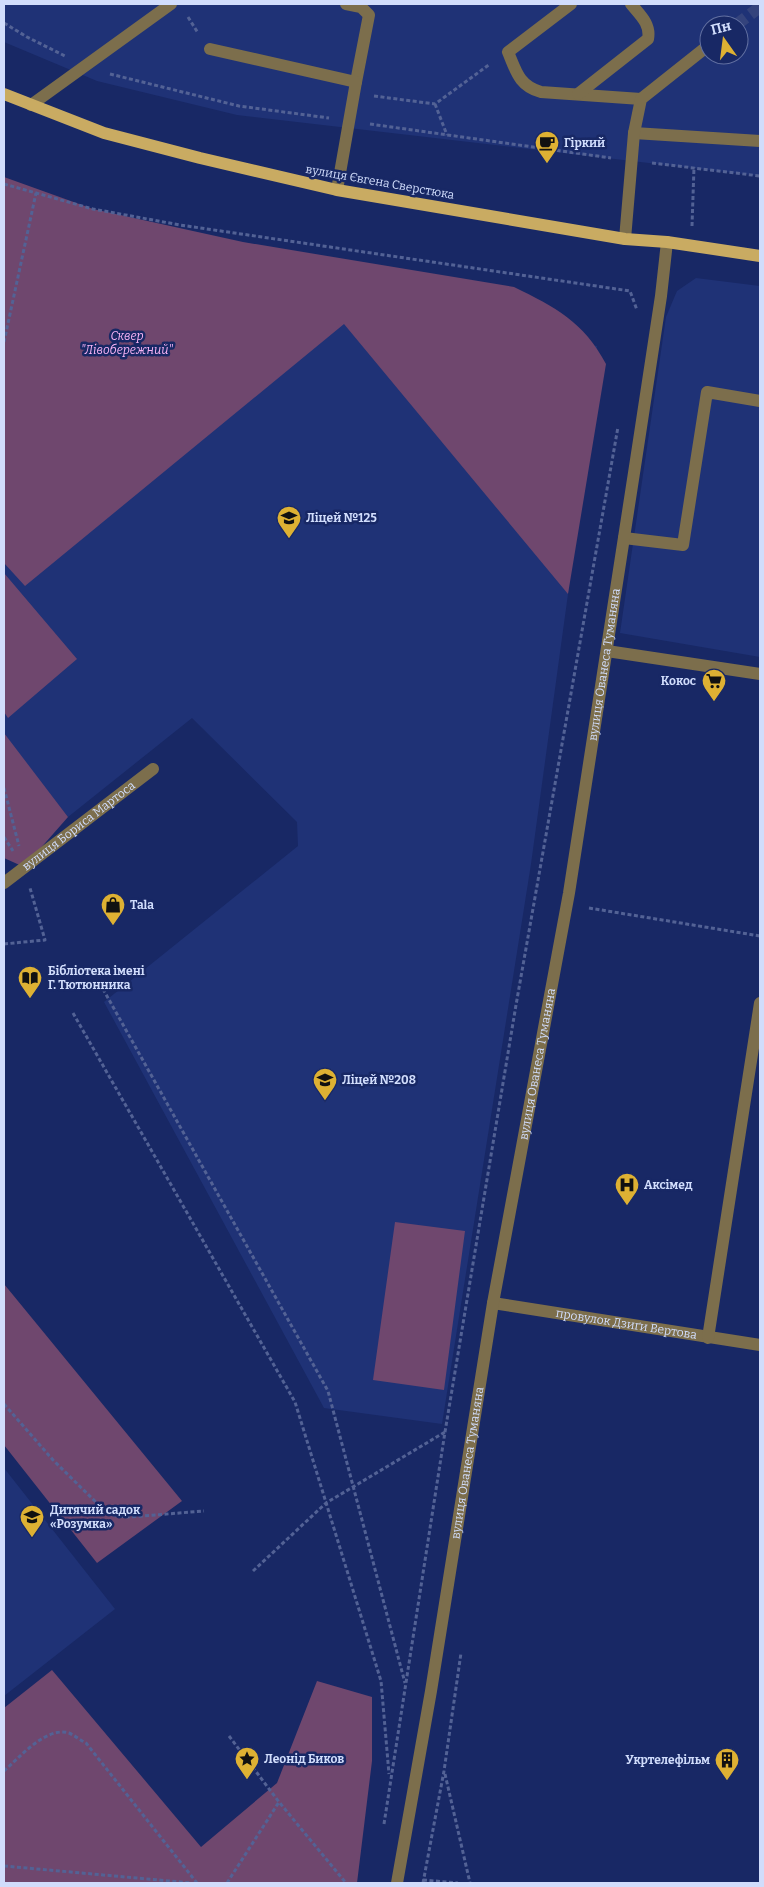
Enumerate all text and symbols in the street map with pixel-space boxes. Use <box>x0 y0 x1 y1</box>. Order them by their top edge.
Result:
north arrow <box>699 15 749 65</box>
text: Пн <box>709 17 733 39</box>
cafe icon: Гіркий <box>534 130 560 164</box>
place label: Гіркий <box>564 136 605 150</box>
street label: вулиця Євгена Сверстюка <box>305 162 456 202</box>
park label: Сквер "Лівобережний" <box>81 329 174 357</box>
school or university icon: Ліцей №125 <box>276 505 302 539</box>
place label: Ліцей №125 <box>306 511 377 525</box>
street label: вулиця Ованеса Туманяна <box>586 587 623 742</box>
supermarket icon: Кокос <box>701 668 727 702</box>
place label: Кокос <box>661 674 696 688</box>
street label: вулиця Бориса Мартоса <box>20 778 138 873</box>
shop icon: Tala <box>100 892 126 926</box>
place label: Tala <box>130 898 154 912</box>
place label: Бібліотека імені Г. Тютюнника <box>48 964 145 992</box>
library icon: Бібліотека імені Г. Тютюнника <box>17 965 43 999</box>
street label: вулиця Ованеса Туманяна <box>516 987 558 1141</box>
school or university icon: Ліцей №208 <box>312 1067 338 1101</box>
place label: Ліцей №208 <box>342 1073 416 1087</box>
hospital icon: Аксімед <box>614 1172 640 1206</box>
place label: Аксімед <box>644 1178 693 1192</box>
street label: провулок Дзиґи Вертова <box>555 1306 698 1342</box>
street label: вулиця Ованеса Туманяна <box>448 1385 487 1540</box>
place label: Дитячий садок «Розумка» <box>50 1503 141 1531</box>
school or university icon: Дитячий садок «Розумка» <box>19 1504 45 1538</box>
place icon: Леонід Биков <box>234 1746 260 1780</box>
building icon: Укртелефільм <box>714 1747 740 1781</box>
place label: Леонід Биков <box>264 1752 344 1766</box>
place label: Укртелефільм <box>626 1753 710 1767</box>

